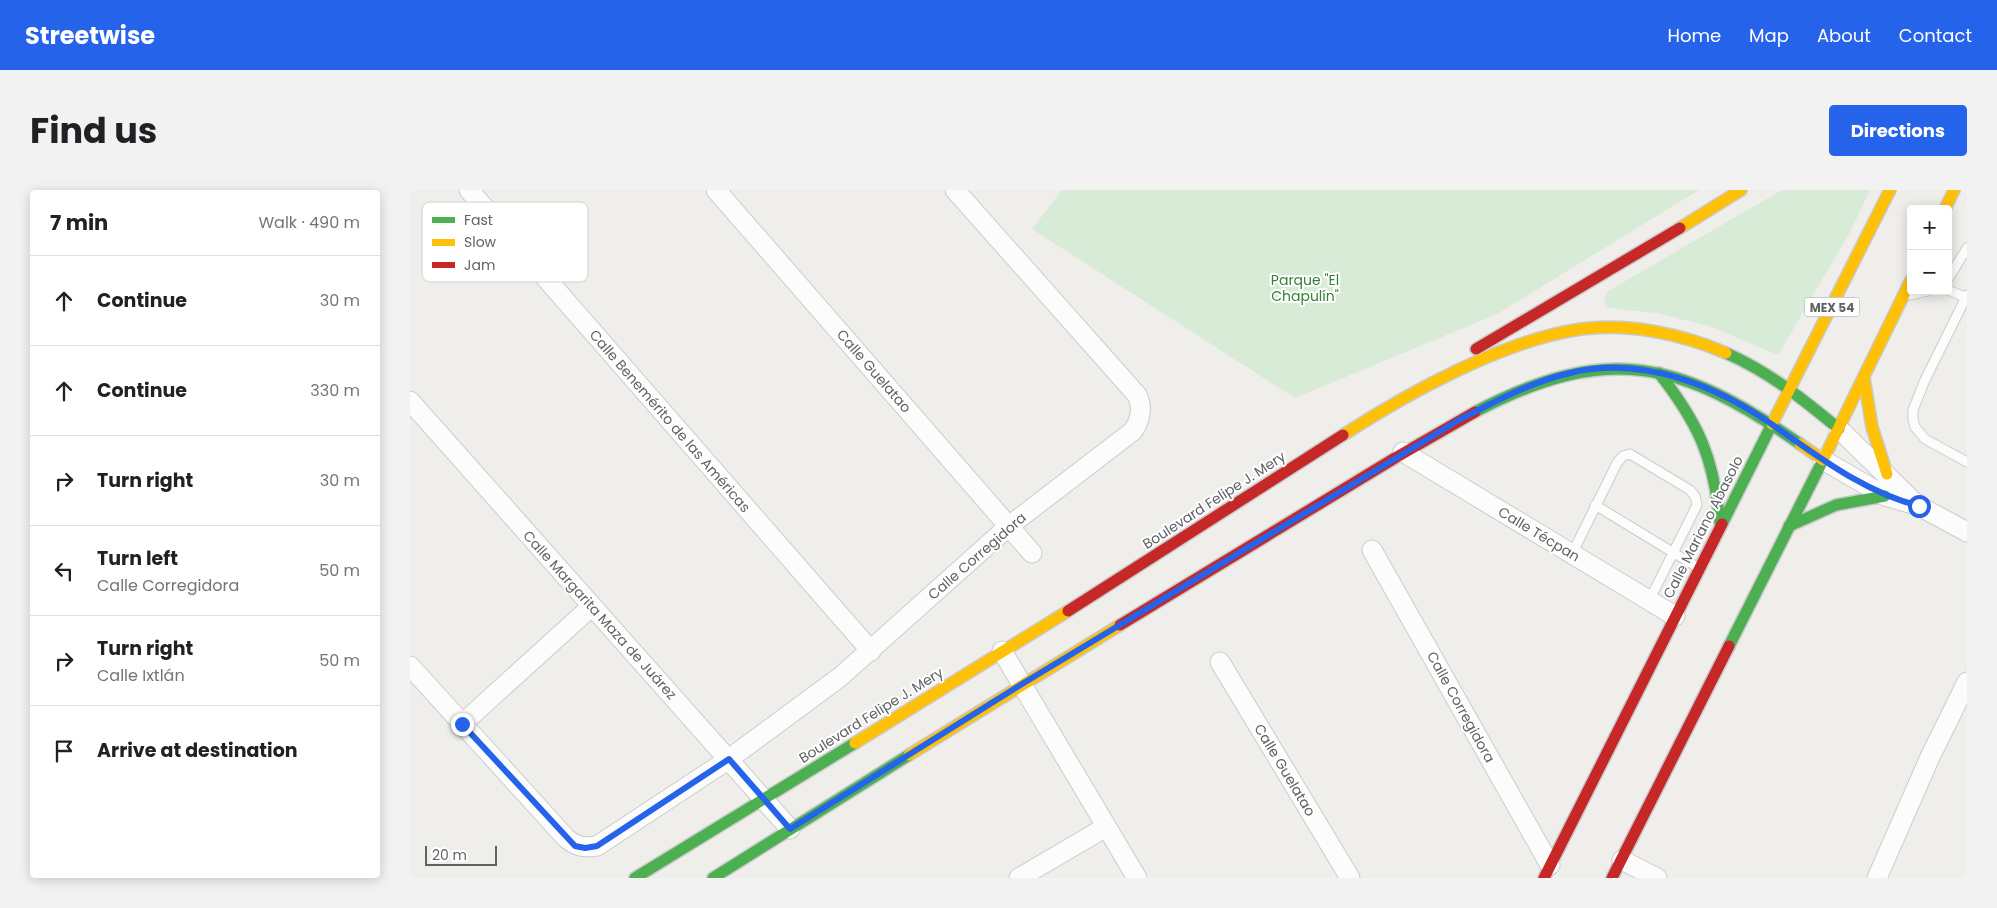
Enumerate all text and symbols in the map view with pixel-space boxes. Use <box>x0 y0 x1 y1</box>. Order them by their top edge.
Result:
text: Streetwise <box>25 19 155 52</box>
text: Home <box>1667 23 1721 48</box>
text: Map <box>1749 23 1789 48</box>
text: About <box>1817 23 1871 48</box>
text: Contact <box>1899 23 1972 48</box>
button: Directions <box>1829 105 1967 156</box>
text: Find us <box>30 106 157 155</box>
legend <box>422 202 588 282</box>
map controls <box>1907 205 1952 295</box>
button: + <box>1907 205 1952 250</box>
text: 7 min <box>50 208 108 237</box>
text: Fast <box>464 210 493 230</box>
text: Walk · 490 m <box>259 211 360 234</box>
text: Slow <box>464 232 497 252</box>
button: − <box>1907 250 1952 295</box>
text: Jam <box>464 255 495 275</box>
park label: Parque "El Chapulín" <box>1271 270 1339 306</box>
icon: ahead <box>50 287 78 315</box>
text: Continue <box>97 287 187 314</box>
text: 30 m <box>320 289 360 312</box>
road number: MEX 54 <box>1804 298 1860 316</box>
street label: Calle Benemérito de las Américas <box>585 325 755 517</box>
street label: Calle Guelatao <box>832 325 916 417</box>
icon: ahead <box>50 377 78 405</box>
text: Continue <box>97 377 187 404</box>
text: 330 m <box>310 379 360 402</box>
street label: Boulevard Felipe J. Mery <box>1139 446 1289 554</box>
street label: Calle Mariano Abasolo <box>1658 452 1748 602</box>
icon: right <box>50 467 78 495</box>
text: Turn right <box>97 467 193 494</box>
text: 30 m <box>320 469 360 492</box>
route start <box>1908 495 1931 518</box>
street label: Calle Técpan <box>1494 502 1584 566</box>
street label: Calle Corregidora <box>923 508 1031 604</box>
street label: Calle Margarita Maza de Juárez <box>519 526 681 704</box>
text: Turn left <box>97 545 178 572</box>
icon: left <box>50 557 78 585</box>
text: 50 m <box>319 559 360 582</box>
text: Calle Corregidora <box>97 574 239 597</box>
text: Turn right <box>97 635 193 662</box>
icon: right <box>50 647 78 675</box>
street label: Calle Corregidora <box>1422 648 1500 766</box>
text: 50 m <box>319 649 360 672</box>
street label: Boulevard Felipe J. Mery <box>795 662 947 768</box>
text: Calle Ixtlán <box>97 664 185 687</box>
route end <box>451 713 474 736</box>
street label: Calle Guelatao <box>1250 720 1321 820</box>
icon: arrive <box>50 737 78 765</box>
text: Arrive at destination <box>97 737 298 764</box>
scale bar <box>425 843 498 866</box>
text: 20 m <box>432 845 467 865</box>

